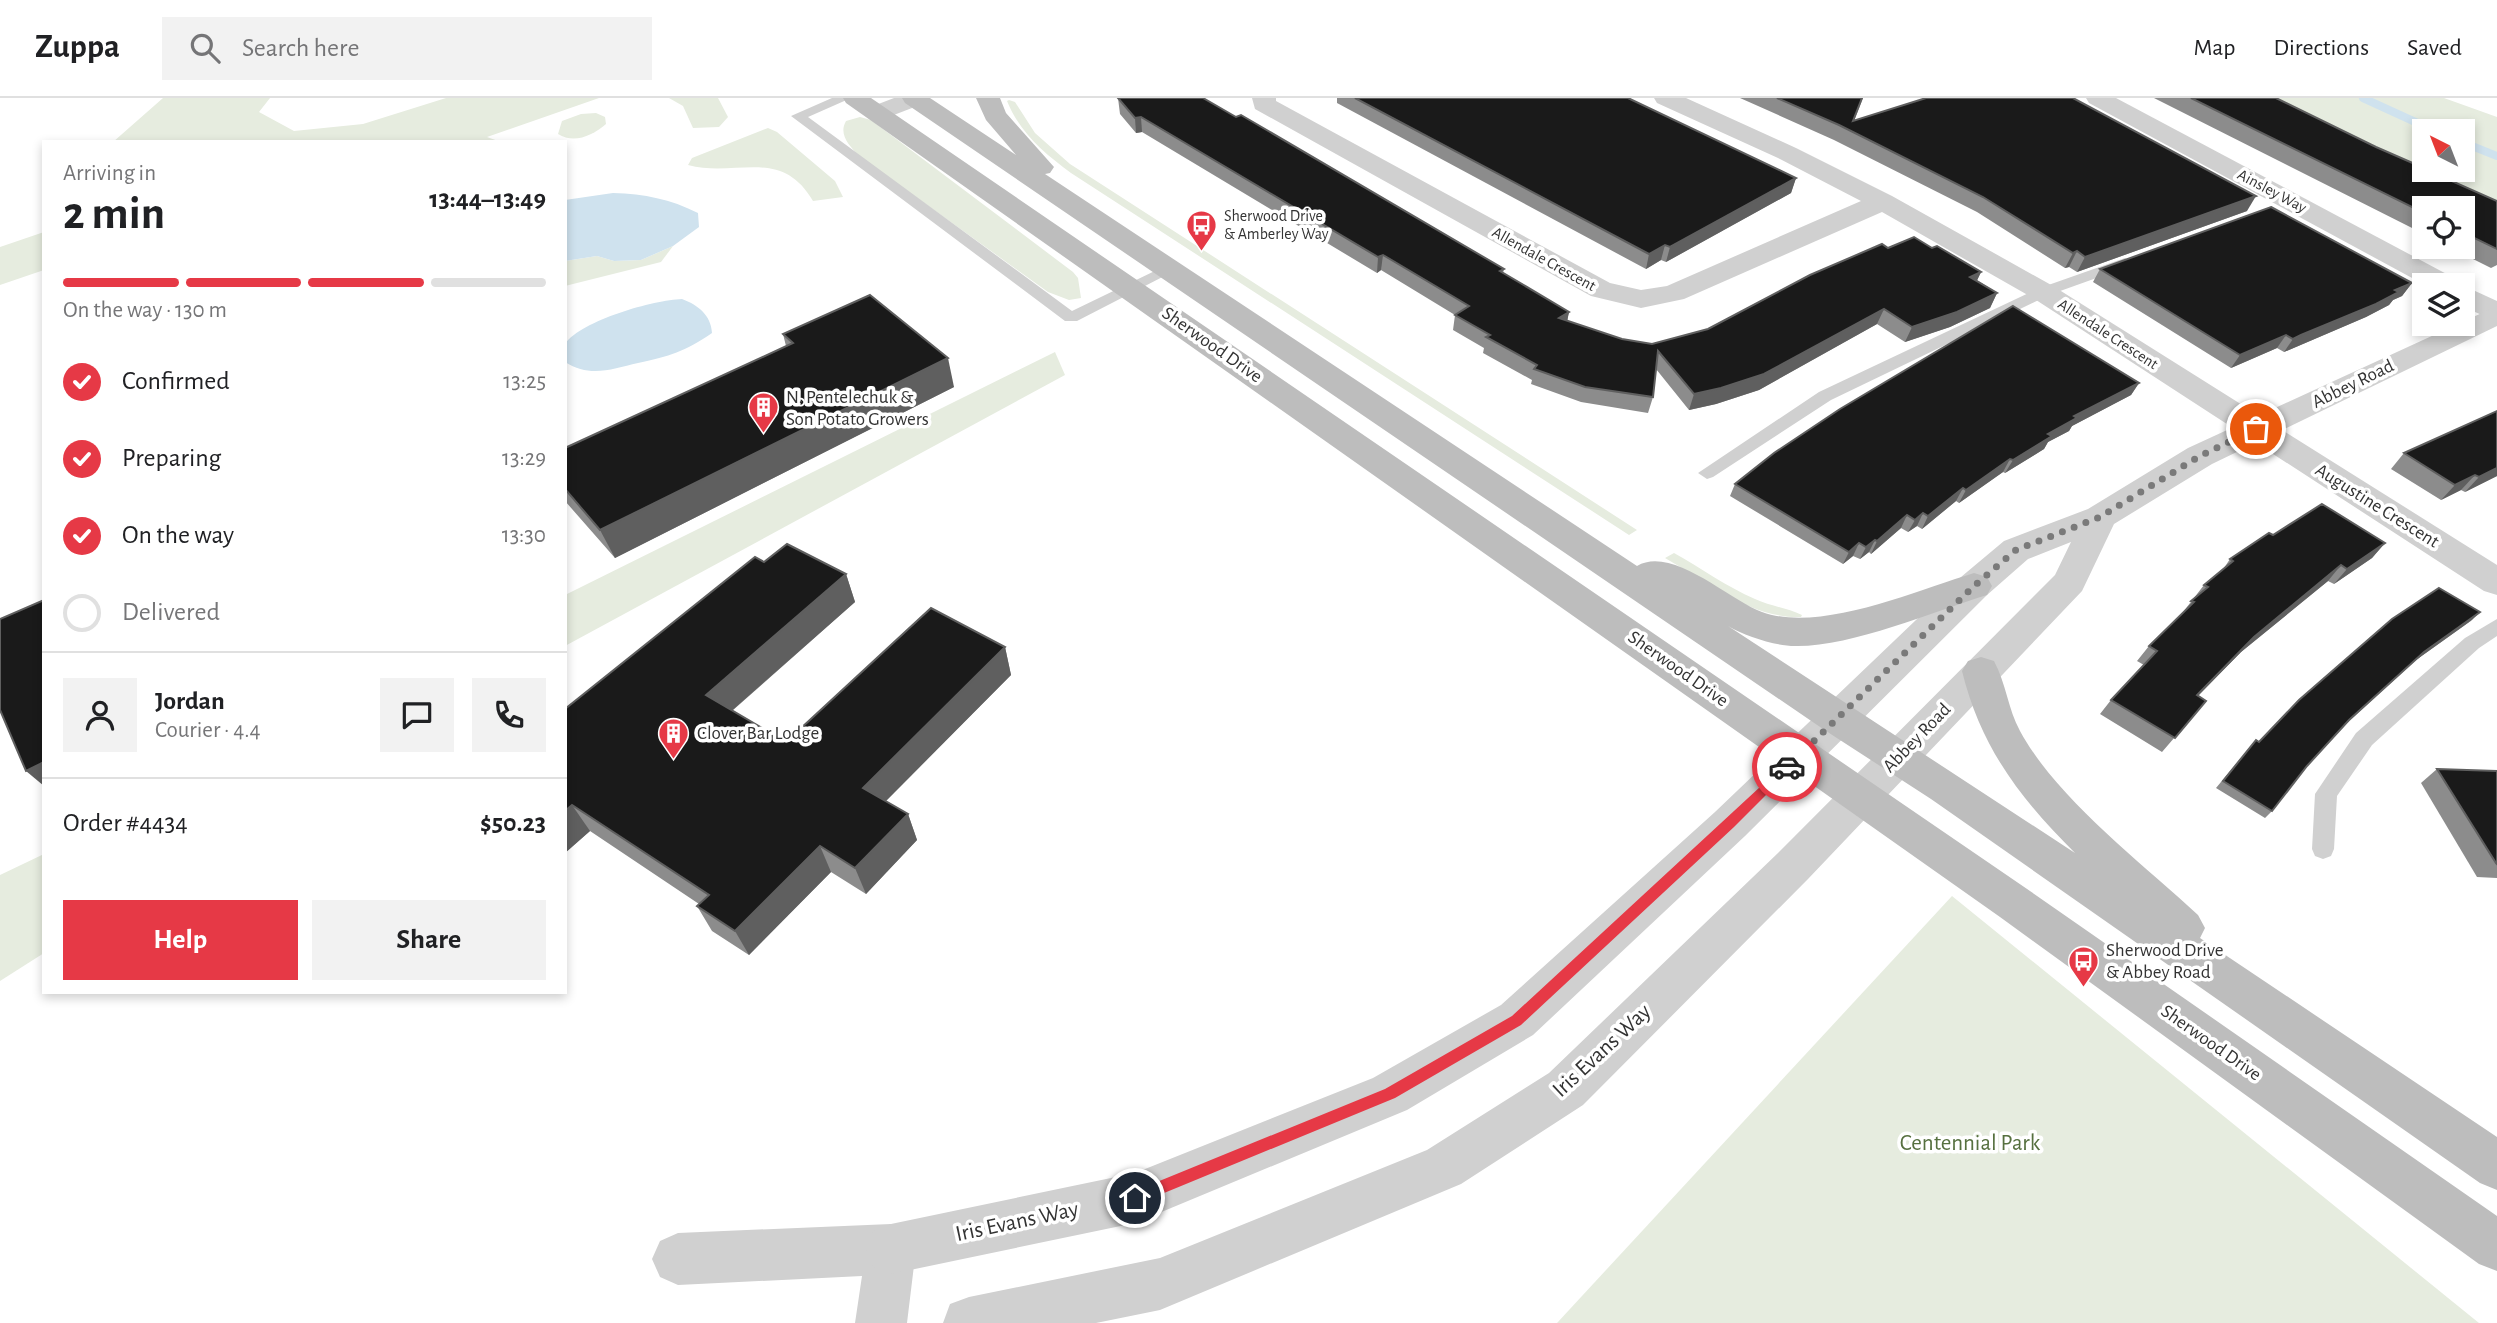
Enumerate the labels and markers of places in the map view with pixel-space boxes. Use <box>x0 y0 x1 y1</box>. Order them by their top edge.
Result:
bus stop icon: Sherwood Drive & Amberley Way <box>1184 208 1218 252</box>
place label: Sherwood Drive & Amberley Way <box>1224 208 1329 243</box>
place label: N. Pentelechuk & Son Potato Growers <box>786 388 929 429</box>
building icon: N. Pentelechuk & Son Potato Growers <box>746 391 780 435</box>
pin <box>2226 399 2286 459</box>
building icon: Clover Bar Lodge <box>657 716 691 760</box>
place label: Clover Bar Lodge <box>697 724 819 743</box>
place label: Sherwood Drive & Abbey Road <box>2106 941 2223 982</box>
bus stop icon: Sherwood Drive & Abbey Road <box>2066 944 2100 988</box>
pin <box>1105 1168 1165 1228</box>

